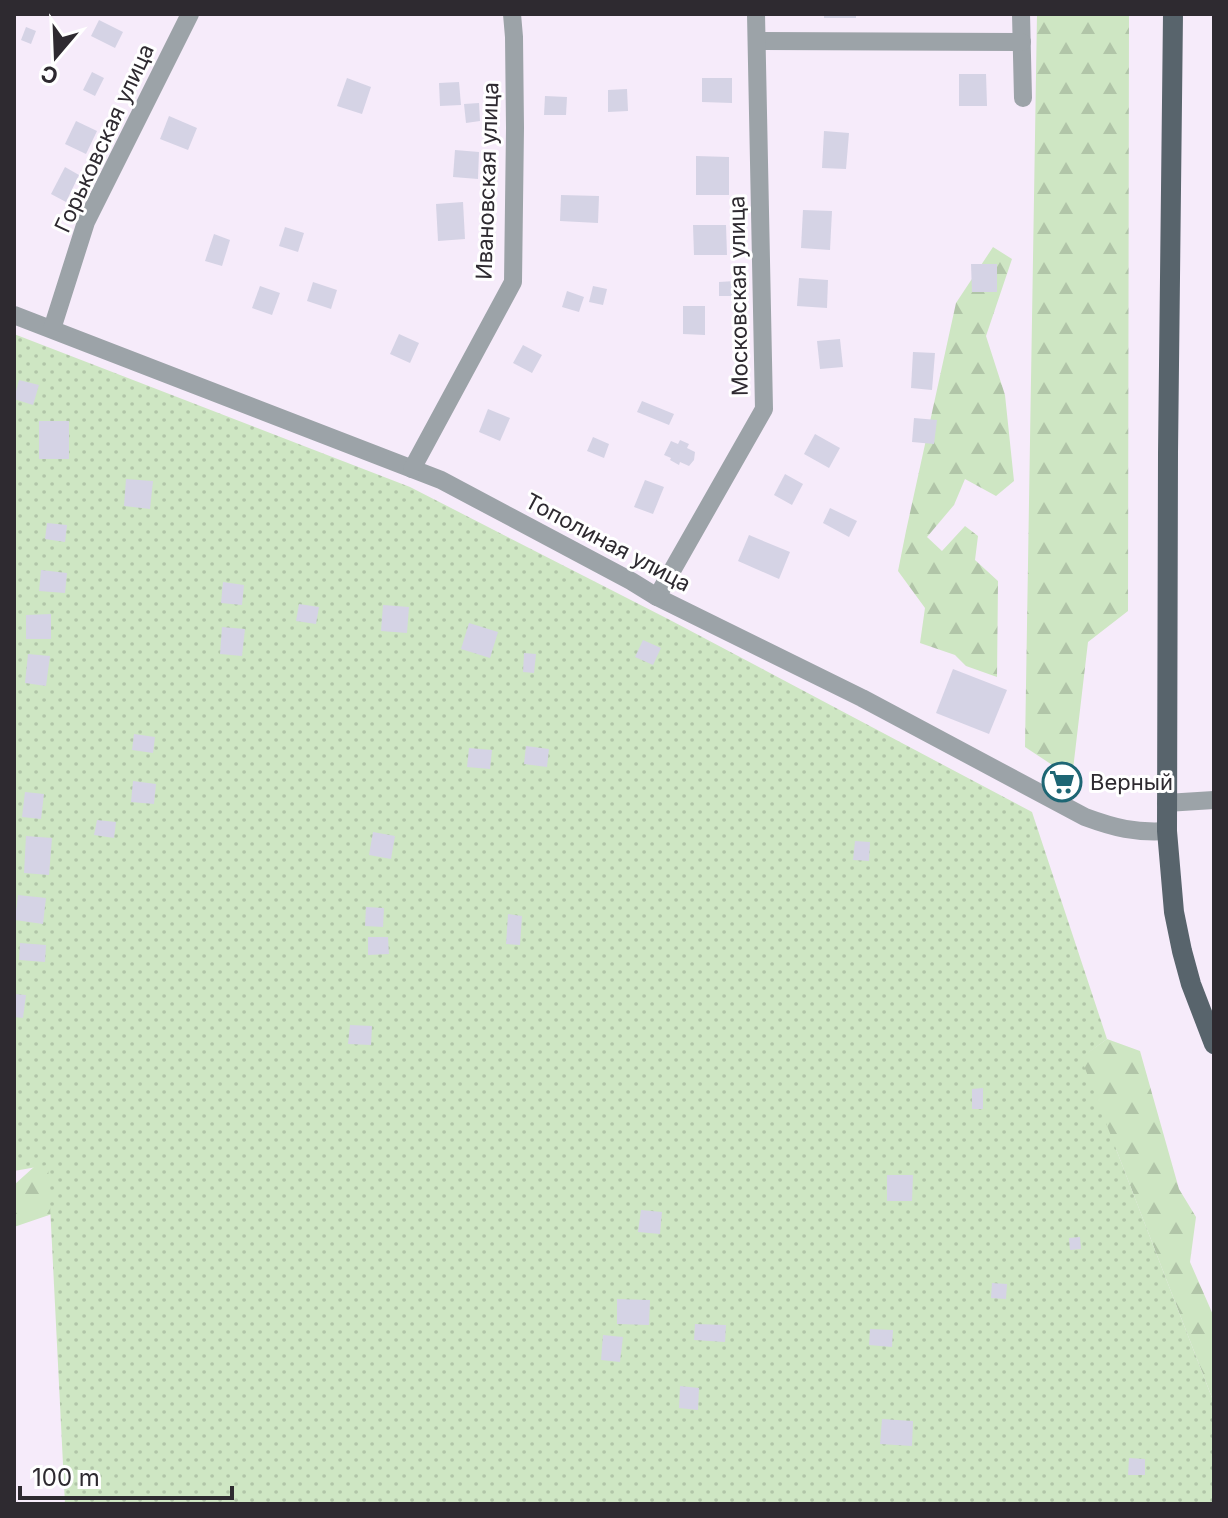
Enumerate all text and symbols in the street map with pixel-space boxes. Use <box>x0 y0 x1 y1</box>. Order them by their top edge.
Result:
north arrow <box>16 16 96 96</box>
street label: Горьковская улица <box>49 40 159 236</box>
text: С <box>38 60 61 90</box>
street label: Ивановская улица <box>471 82 503 280</box>
street label: Московская улица <box>723 196 753 396</box>
street label: Тополиная улица <box>521 487 695 597</box>
supermarket icon: Верный <box>1041 761 1083 803</box>
place label: Верный <box>1090 769 1173 795</box>
scale bar <box>20 1450 232 1500</box>
text: 100 m <box>32 1463 100 1492</box>

